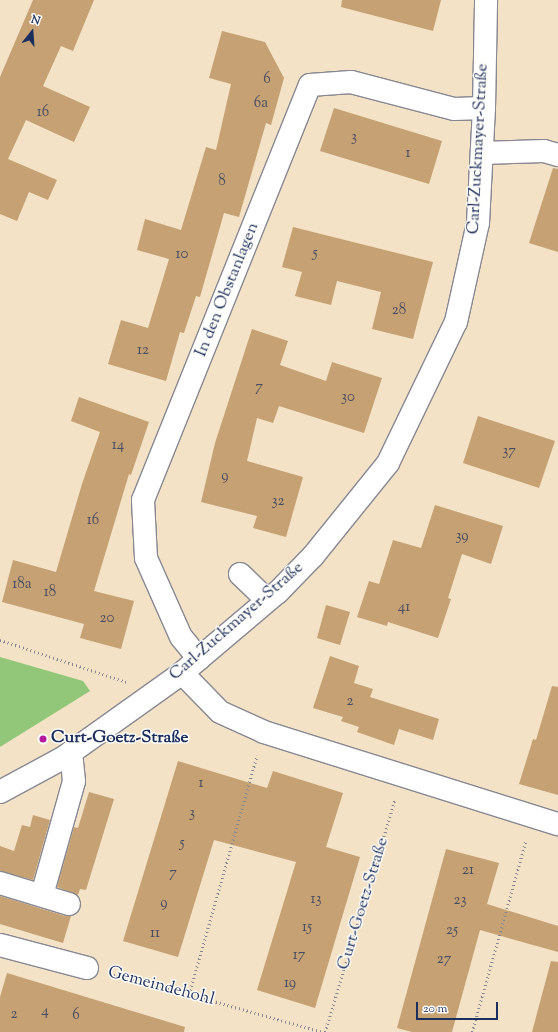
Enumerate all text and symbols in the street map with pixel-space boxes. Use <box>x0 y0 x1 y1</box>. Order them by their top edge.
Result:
north arrow <box>12 12 52 52</box>
text: N <box>29 12 42 29</box>
street label: Carl-Zuckmayer-Straße <box>464 63 494 235</box>
house number: 6 <box>263 71 271 89</box>
house number: 6a <box>254 95 268 113</box>
house number: 16 <box>37 104 49 122</box>
house number: 3 <box>351 129 357 147</box>
house number: 1 <box>405 145 411 163</box>
house number: 8 <box>218 173 226 191</box>
street label: In den Obstanlagen <box>192 220 264 360</box>
house number: 5 <box>312 245 318 263</box>
house number: 10 <box>176 246 188 264</box>
house number: 28 <box>392 302 406 320</box>
house number: 12 <box>137 342 149 360</box>
house number: 7 <box>255 379 263 397</box>
house number: 30 <box>341 389 355 407</box>
house number: 14 <box>112 437 124 455</box>
house number: 37 <box>502 443 516 461</box>
house number: 9 <box>221 468 229 486</box>
house number: 32 <box>271 493 285 511</box>
house number: 16 <box>87 512 99 530</box>
house number: 39 <box>455 528 469 546</box>
street label: Carl-Zuckmayer-Straße <box>166 558 308 686</box>
house number: 18a <box>12 576 32 594</box>
house number: 18 <box>44 584 56 602</box>
house number: 41 <box>398 599 410 617</box>
house number: 20 <box>100 610 114 628</box>
house number: 2 <box>346 693 354 711</box>
place label: Curt-Goetz-Straße <box>51 729 188 749</box>
marker: Curt-Goetz-Straße <box>38 734 48 744</box>
house number: 1 <box>198 775 204 793</box>
house number: 3 <box>189 805 195 823</box>
house number: 5 <box>179 835 185 853</box>
street label: Curt-Goetz-Straße <box>334 835 394 973</box>
house number: 21 <box>462 862 474 880</box>
house number: 7 <box>169 865 177 883</box>
house number: 13 <box>310 891 322 909</box>
house number: 23 <box>453 892 467 910</box>
house number: 9 <box>160 895 168 913</box>
house number: 15 <box>302 919 312 937</box>
house number: 25 <box>446 922 458 940</box>
house number: 11 <box>150 925 160 943</box>
house number: 17 <box>293 947 305 965</box>
house number: 27 <box>437 951 451 969</box>
street label: Gemeindehohl <box>106 963 216 1011</box>
house number: 19 <box>284 975 296 993</box>
scale bar <box>418 994 500 1020</box>
text: 20 m <box>423 1000 447 1018</box>
house number: 4 <box>41 1003 49 1021</box>
house number: 2 <box>10 1006 18 1024</box>
house number: 6 <box>72 1007 80 1025</box>

